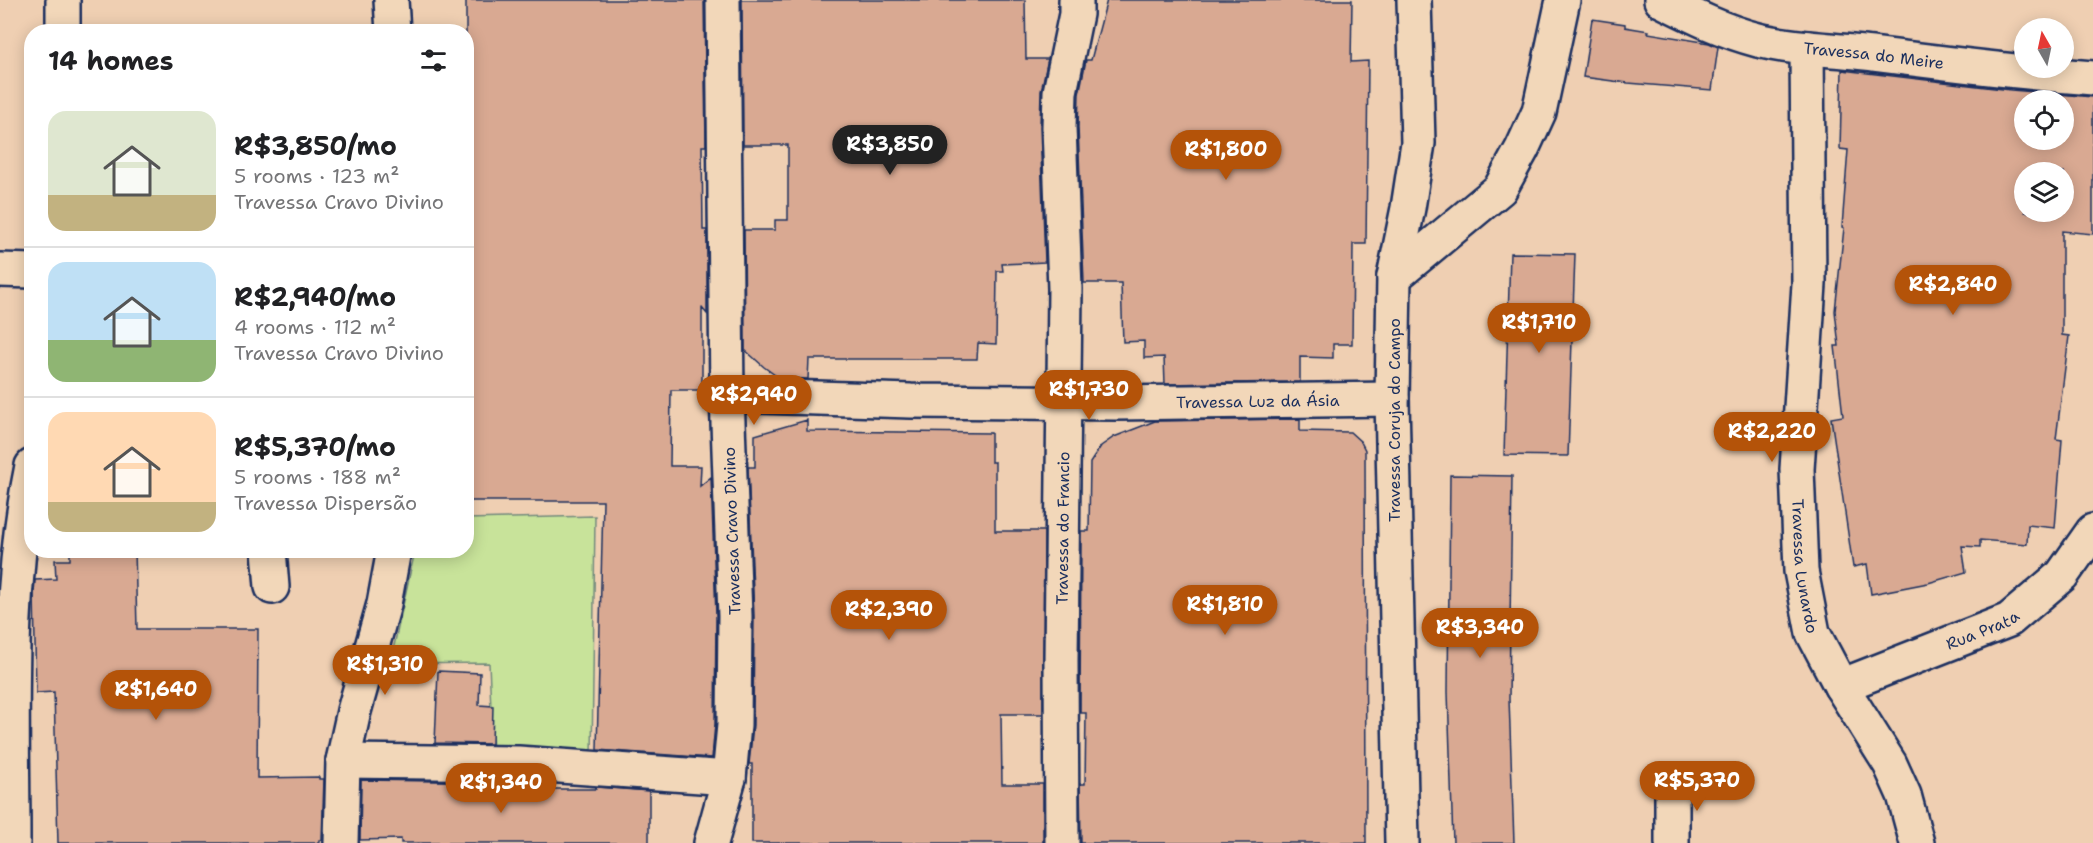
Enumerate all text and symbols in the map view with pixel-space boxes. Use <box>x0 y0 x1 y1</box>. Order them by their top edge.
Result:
north arrow <box>2014 18 2074 78</box>
map controls <box>2014 18 2074 222</box>
street label: Travessa do Meire <box>1802 37 1945 73</box>
text: 14 homes <box>48 43 174 78</box>
icon: filters <box>417 44 450 77</box>
button: locate <box>2014 90 2074 150</box>
pin: R$3,850 <box>835 125 945 176</box>
text: R$3,850/mo <box>234 128 397 163</box>
pin: R$1,800 <box>1171 130 1281 181</box>
text: R$3,850 <box>846 131 934 157</box>
icon: home <box>96 135 168 207</box>
text: R$1,800 <box>1185 136 1268 162</box>
button: layers <box>2014 162 2074 222</box>
text: 5 rooms · 123 m² <box>234 163 400 189</box>
text: Travessa Cravo Divino <box>234 189 444 215</box>
pin: R$2,840 <box>1898 265 2008 316</box>
text: R$2,840 <box>1909 271 1997 297</box>
text: R$2,940/mo <box>234 279 396 314</box>
icon: home <box>96 286 168 358</box>
pin: R$1,710 <box>1484 303 1594 354</box>
text: R$1,710 <box>1501 309 1577 335</box>
text: 4 rooms · 112 m² <box>234 314 396 340</box>
street label: Travessa Coruja do Campo <box>1384 318 1405 522</box>
text: Travessa Cravo Divino <box>234 340 444 366</box>
pin: R$1,730 <box>1034 370 1144 421</box>
pin: R$2,940 <box>699 375 809 426</box>
text: R$1,730 <box>1049 376 1129 402</box>
text: R$2,940 <box>711 381 797 407</box>
street label: Travessa Luz da Ásia <box>1176 389 1340 413</box>
pin: R$2,220 <box>1717 412 1827 463</box>
text: R$2,220 <box>1728 418 1816 444</box>
text: R$5,370/mo <box>234 429 396 464</box>
icon: home <box>96 436 168 508</box>
street label: Travessa Cravo Divino <box>719 447 745 615</box>
street label: Travessa do Francio <box>1051 451 1074 605</box>
text: 5 rooms · 188 m² <box>234 464 401 490</box>
text: Travessa Dispersão <box>234 490 417 516</box>
street label: Travessa Lunardo <box>1788 498 1823 635</box>
pin: R$1,810 <box>1170 585 1280 636</box>
pin: R$2,390 <box>834 590 944 641</box>
text: R$1,810 <box>1186 591 1264 617</box>
text: R$2,390 <box>845 596 933 622</box>
street label: Rua Prata <box>1943 605 2023 654</box>
pin: R$3,340 <box>1425 608 1535 659</box>
text: R$3,340 <box>1436 614 1524 640</box>
pin: R$1,310 <box>330 645 440 696</box>
text: R$1,310 <box>347 651 423 677</box>
pin: R$1,640 <box>101 670 211 721</box>
text: R$1,640 <box>114 676 198 702</box>
pin: R$5,370 <box>1642 761 1752 812</box>
pin: R$1,340 <box>446 763 556 814</box>
text: R$5,370 <box>1654 767 1740 793</box>
text: R$1,340 <box>460 769 542 795</box>

